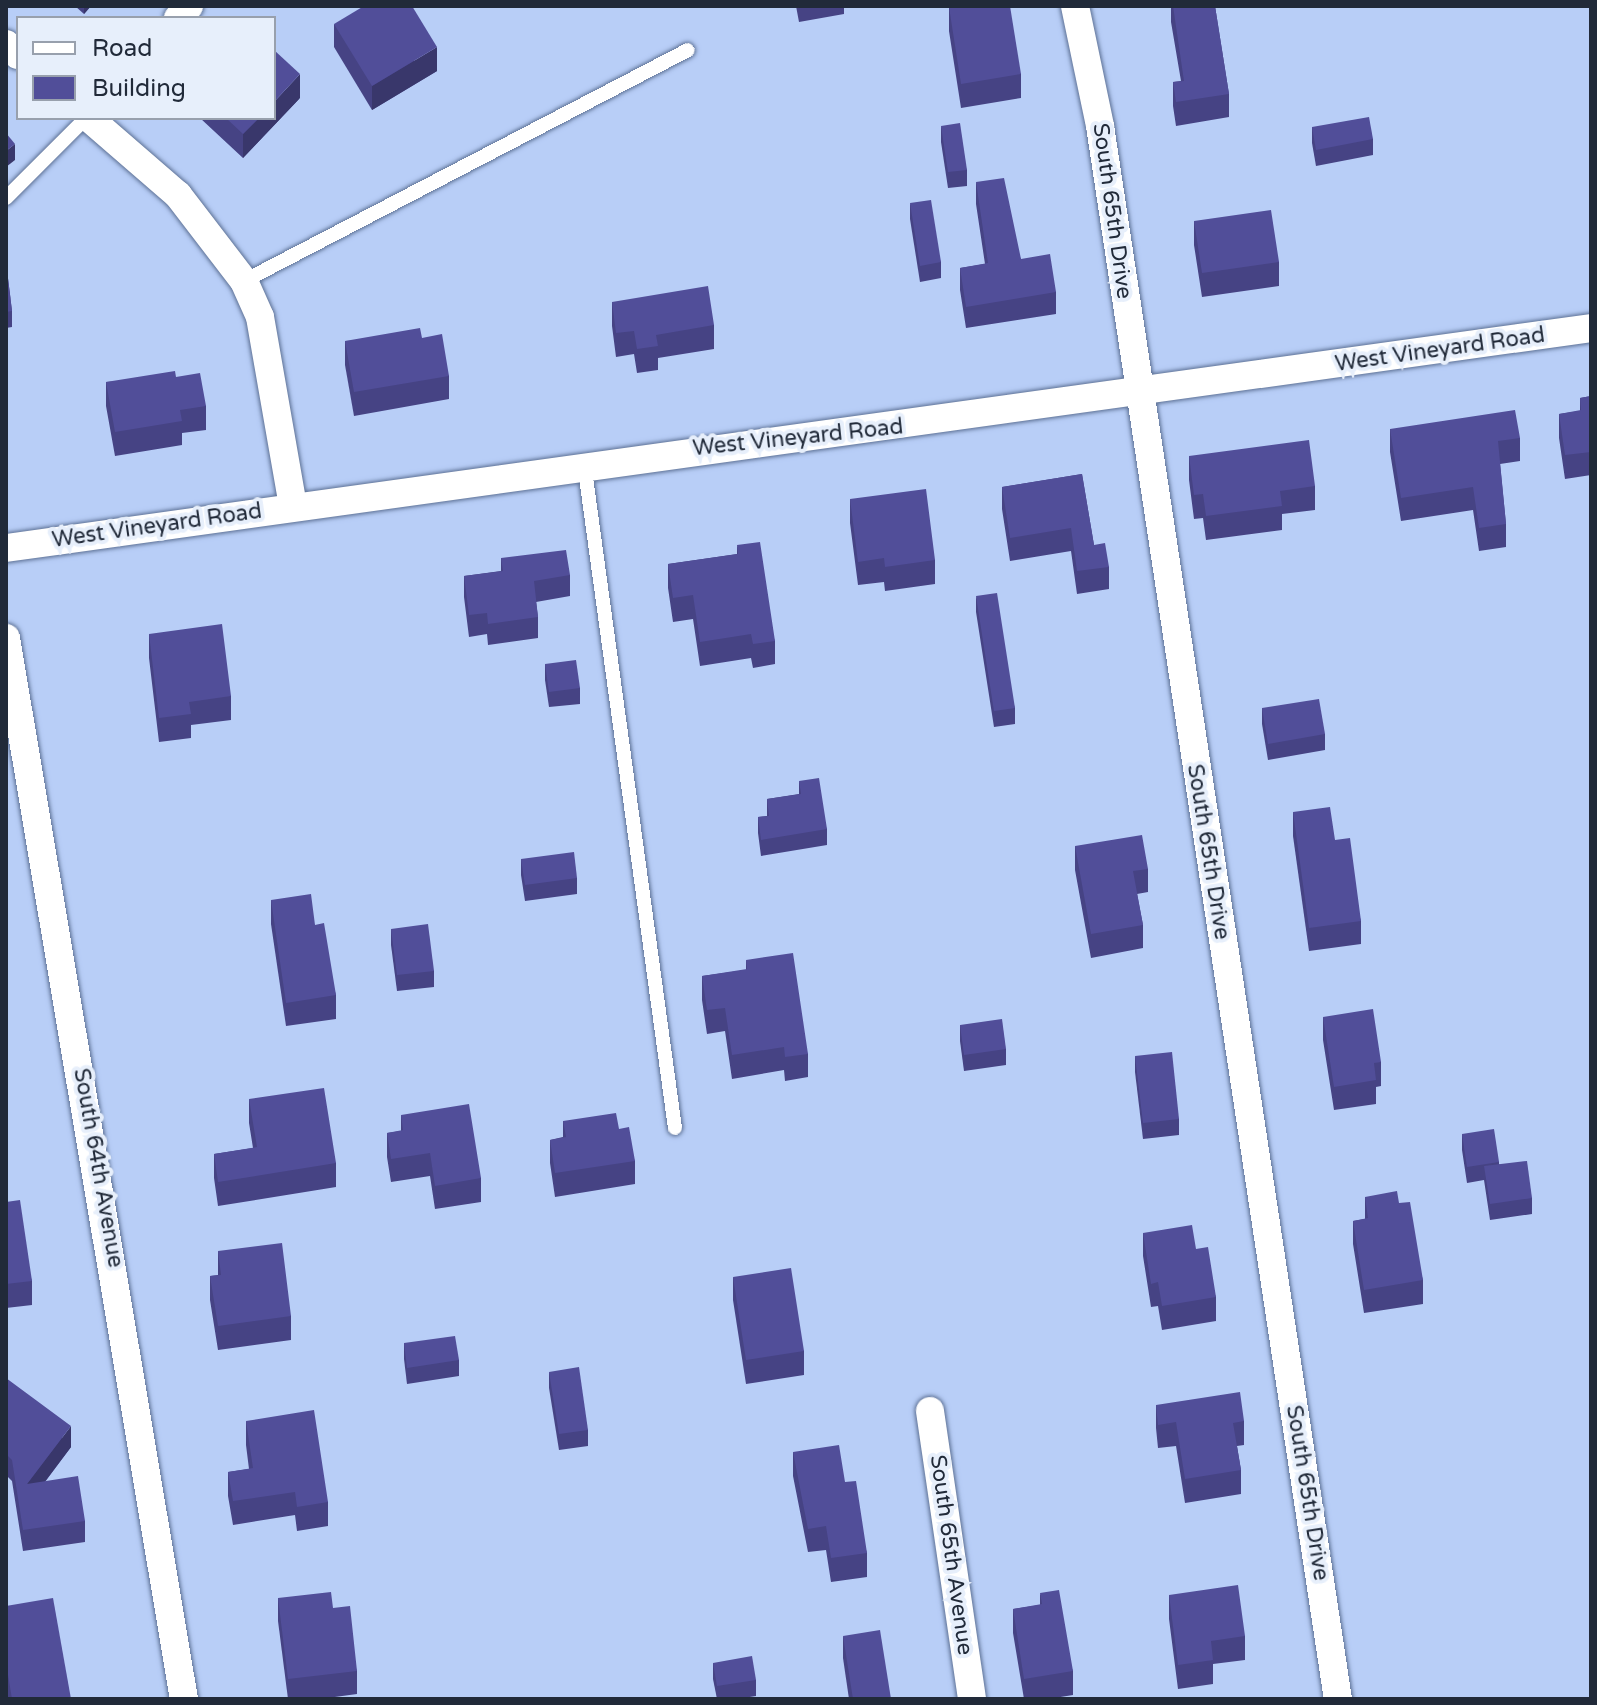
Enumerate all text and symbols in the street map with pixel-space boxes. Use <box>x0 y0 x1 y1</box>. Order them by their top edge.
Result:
legend <box>16 16 276 120</box>
text: Road <box>92 34 152 63</box>
text: Building <box>92 74 186 103</box>
street label: South 65th Drive <box>1087 121 1137 301</box>
street label: West Vineyard Road <box>1333 322 1547 378</box>
street label: West Vineyard Road <box>691 414 905 462</box>
street label: West Vineyard Road <box>50 498 264 554</box>
street label: South 65th Drive <box>1181 762 1235 942</box>
street label: South 64th Avenue <box>67 1066 129 1270</box>
street label: South 65th Drive <box>1280 1403 1334 1583</box>
street label: South 65th Avenue <box>924 1453 978 1657</box>

